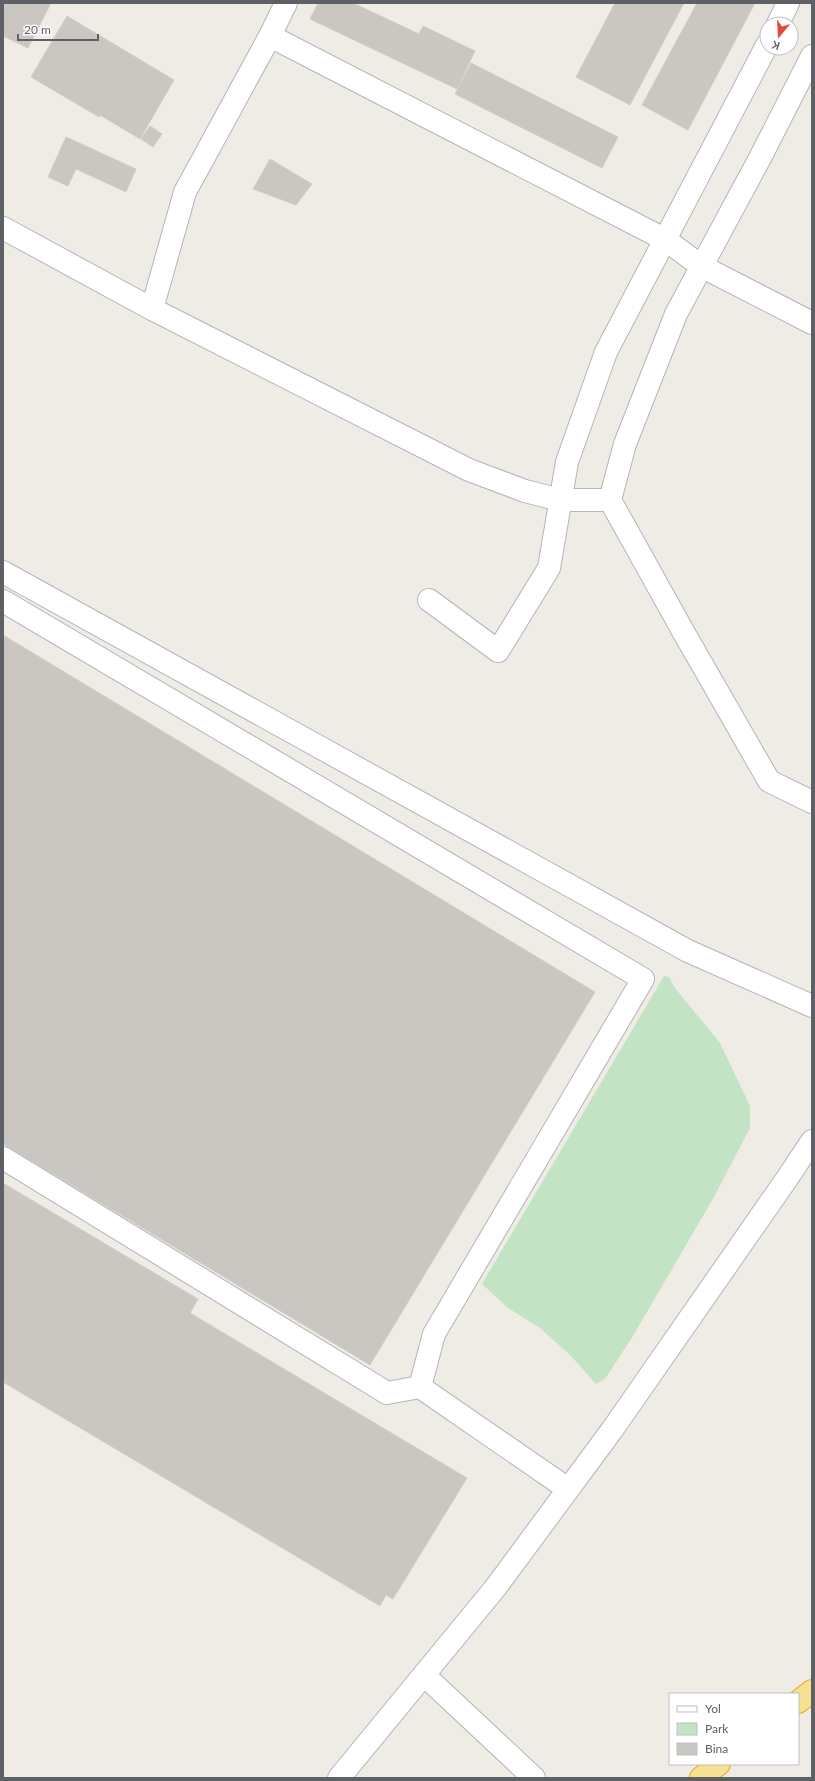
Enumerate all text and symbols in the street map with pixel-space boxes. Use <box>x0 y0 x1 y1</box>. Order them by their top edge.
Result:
scale bar <box>18 16 98 42</box>
north arrow <box>759 16 799 56</box>
text: 20 m <box>24 22 51 37</box>
text: K <box>770 38 781 53</box>
legend <box>669 1693 799 1765</box>
text: Yol <box>705 1701 721 1716</box>
text: Park <box>705 1721 729 1736</box>
text: Bina <box>705 1741 728 1756</box>

